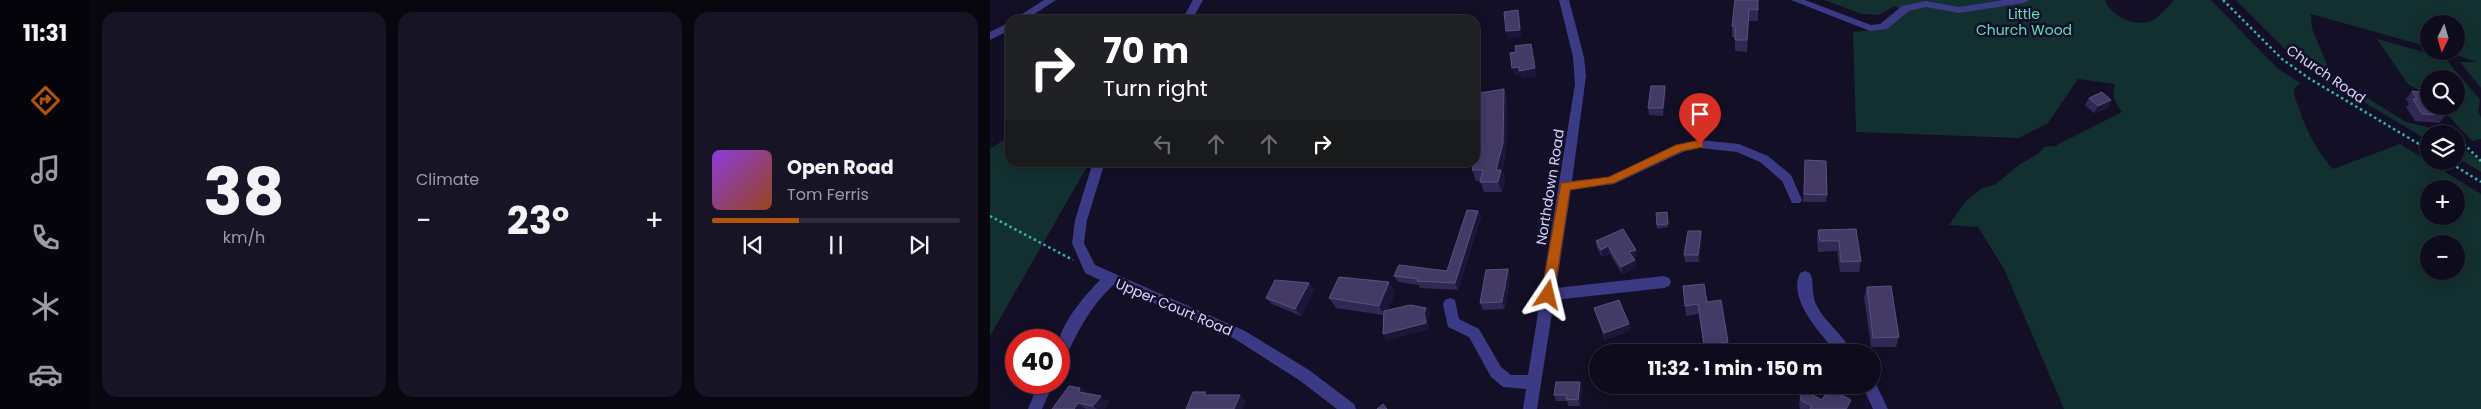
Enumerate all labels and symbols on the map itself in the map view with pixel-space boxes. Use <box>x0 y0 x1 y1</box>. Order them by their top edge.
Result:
park label: Little Church Wood <box>1976 4 2072 40</box>
north arrow <box>2420 15 2465 60</box>
street label: Church Road <box>2282 40 2370 108</box>
pin <box>1679 93 1721 144</box>
street label: Northdown Road <box>1531 128 1569 246</box>
position arrow <box>1521 268 1573 320</box>
street label: Upper Court Road <box>1112 273 1236 341</box>
speed limit sign: 40 <box>1005 329 1070 394</box>

